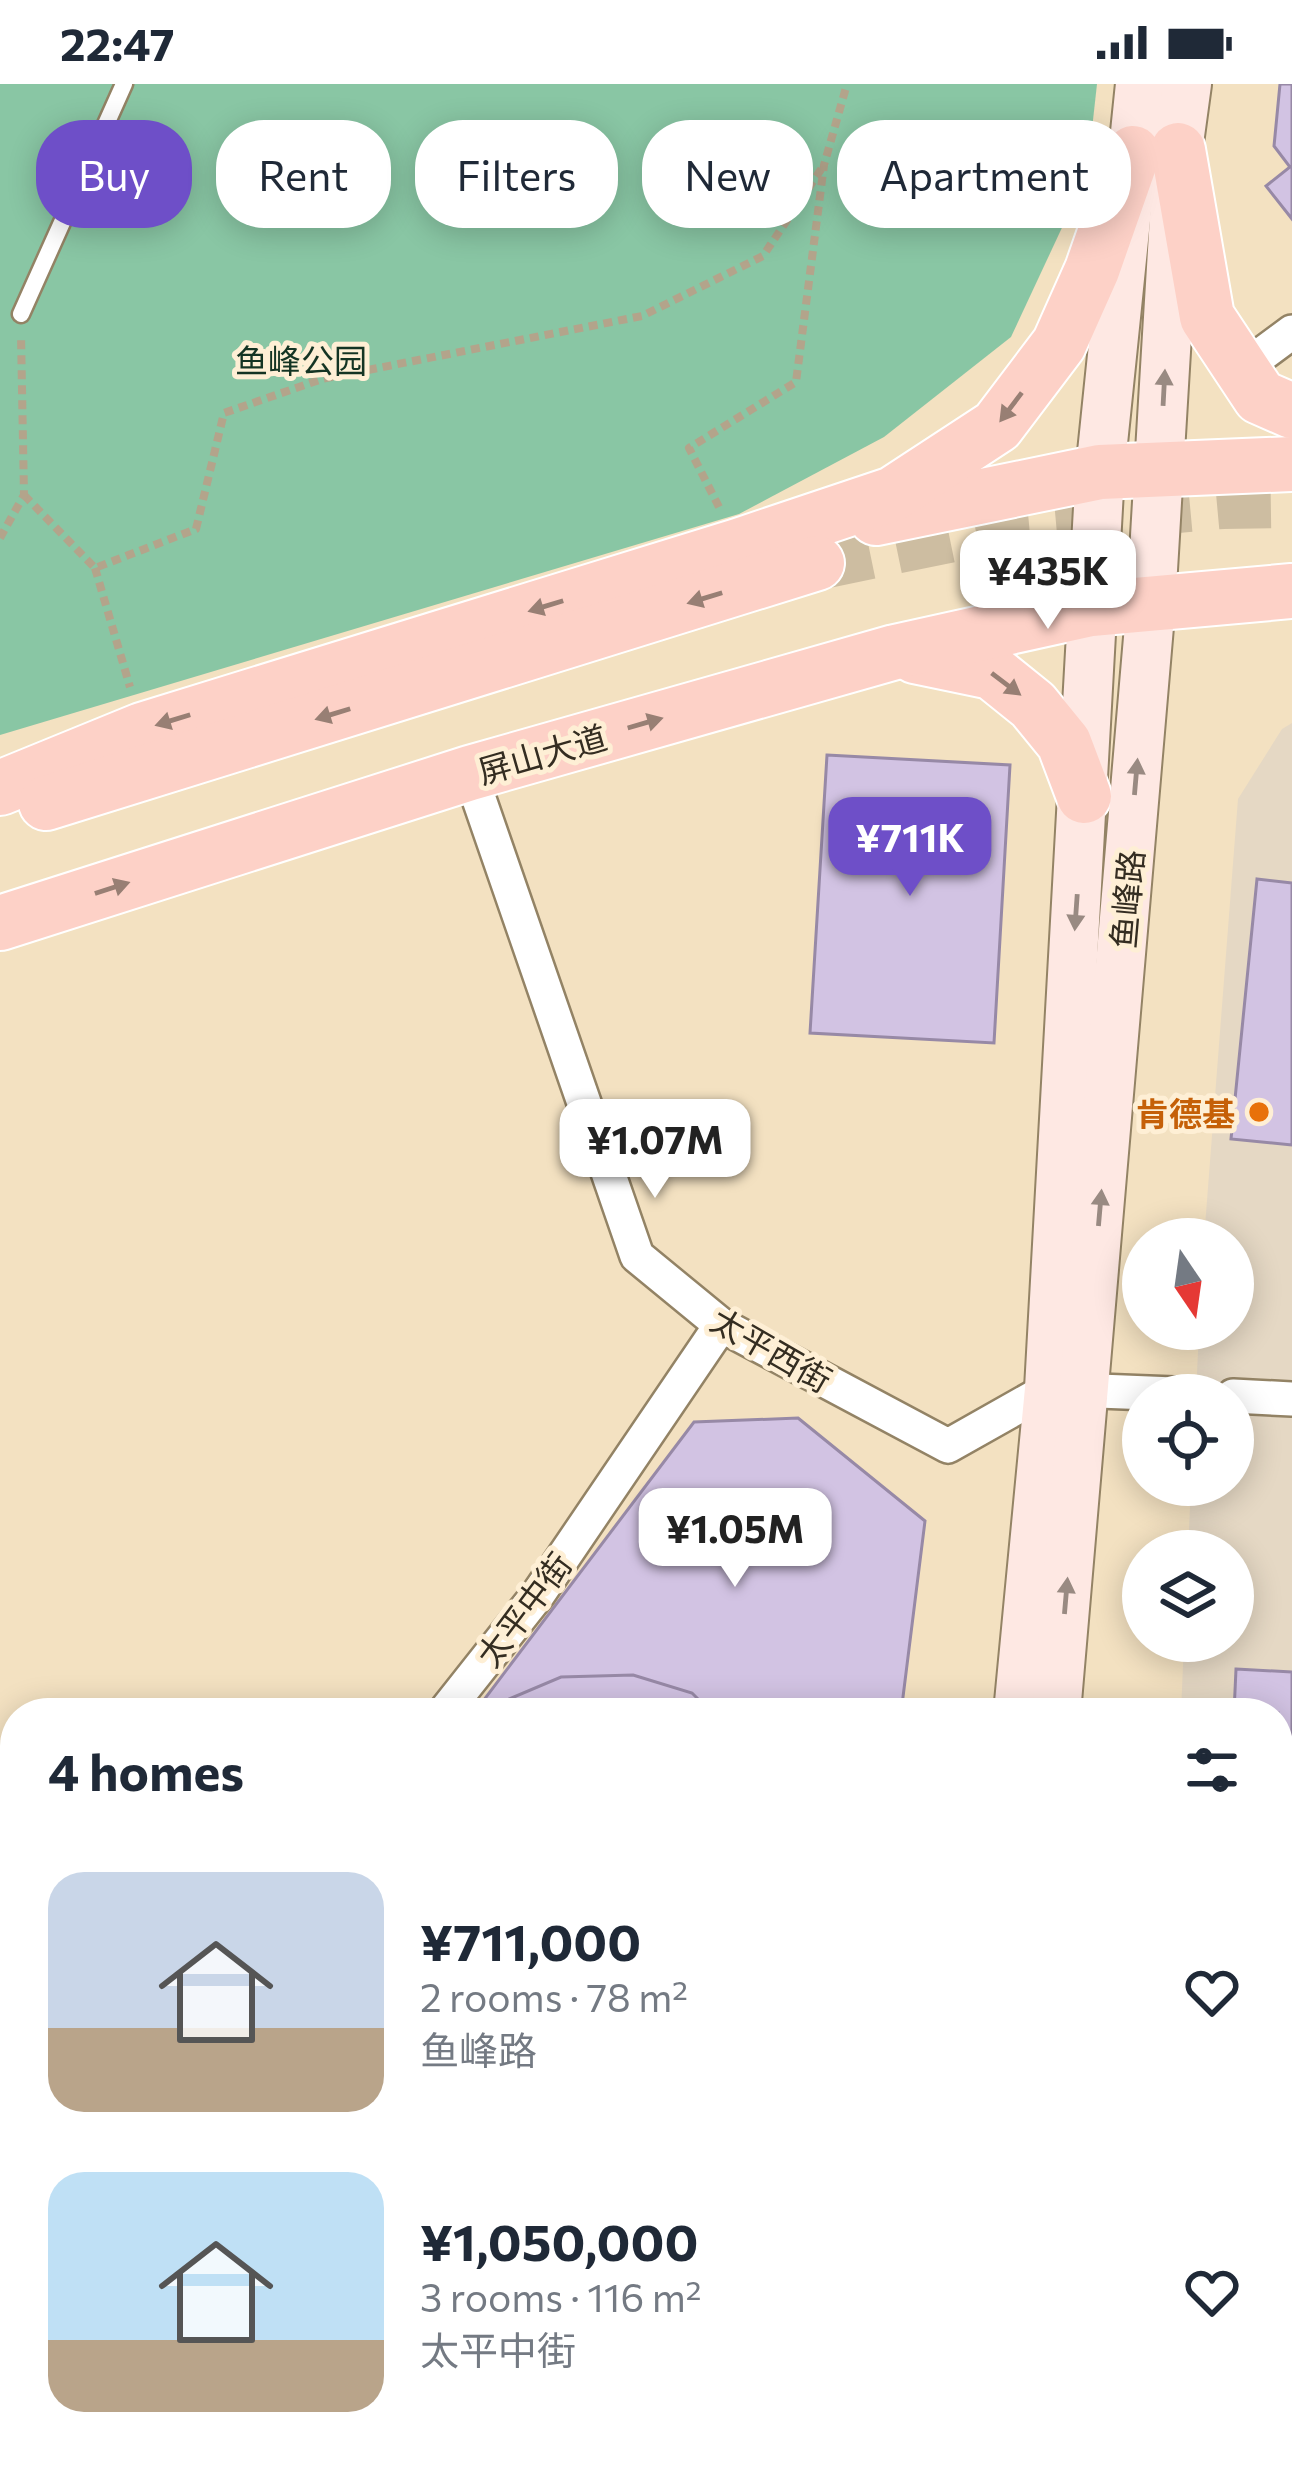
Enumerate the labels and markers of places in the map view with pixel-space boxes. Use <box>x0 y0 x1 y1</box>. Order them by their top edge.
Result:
pin: ¥435K <box>964 530 1132 632</box>
pin: ¥711K <box>826 797 994 899</box>
place label: 肯德基 <box>1136 1092 1235 1133</box>
pin: ¥1.07M <box>557 1099 753 1201</box>
marker: 肯德基 <box>1246 1099 1272 1125</box>
pin: ¥1.05M <box>637 1488 833 1590</box>

